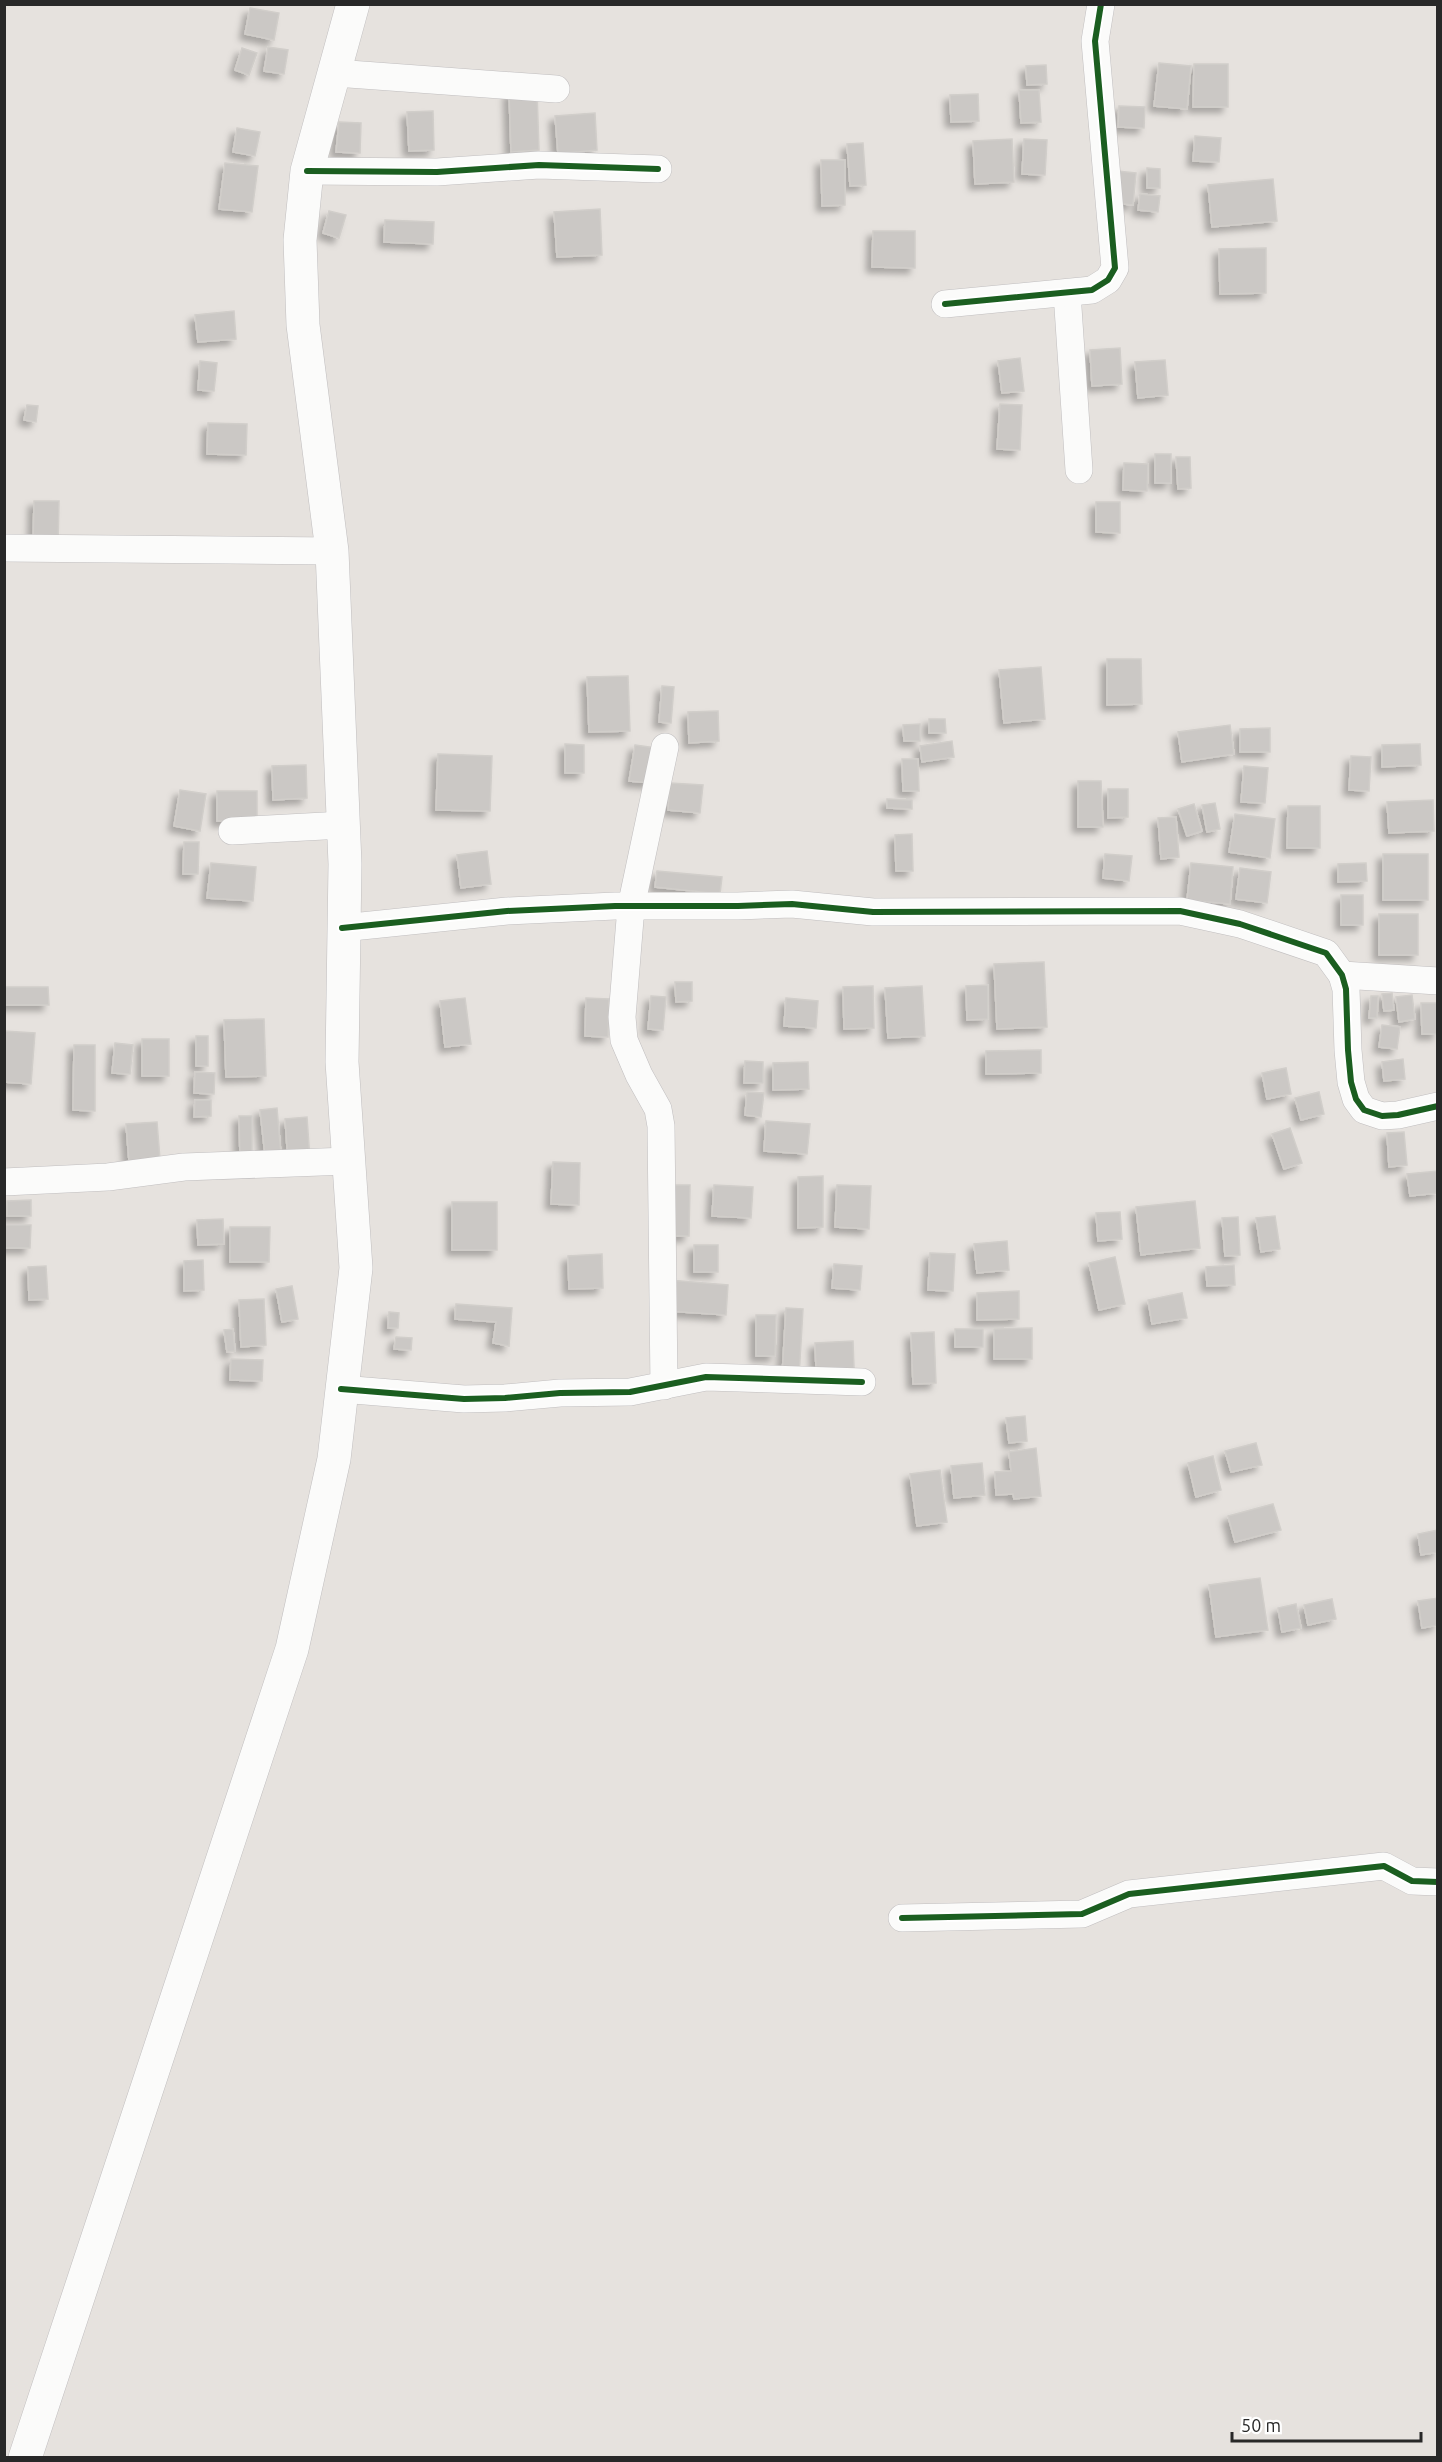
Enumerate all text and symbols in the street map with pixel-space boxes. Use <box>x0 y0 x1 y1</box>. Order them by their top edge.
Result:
scale bar <box>1232 2405 1421 2443</box>
text: 50 m <box>1241 2415 1281 2435</box>

